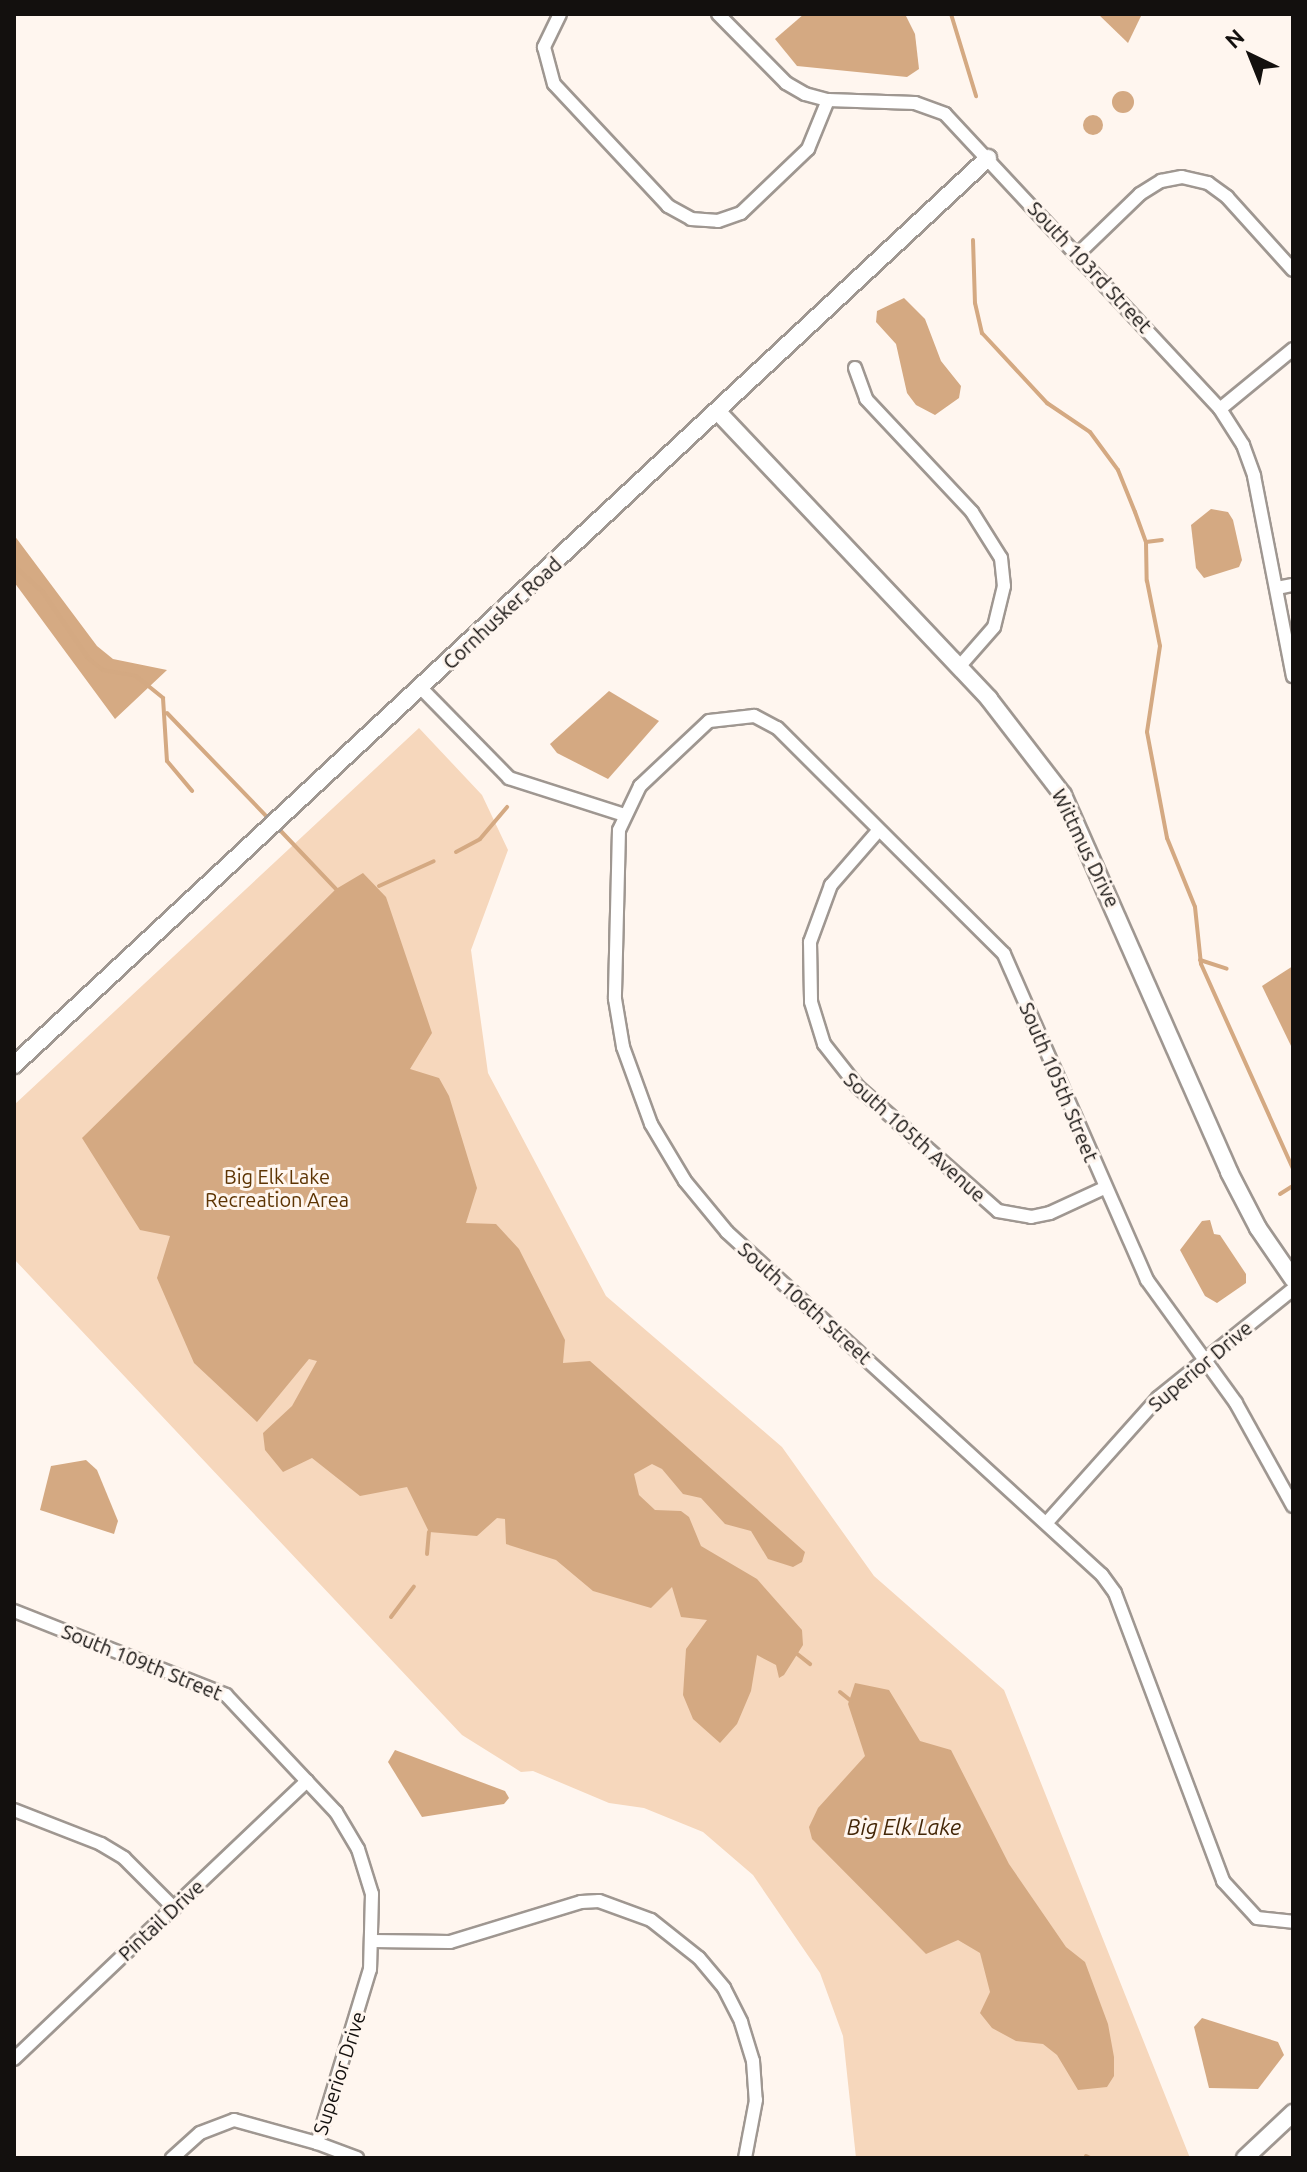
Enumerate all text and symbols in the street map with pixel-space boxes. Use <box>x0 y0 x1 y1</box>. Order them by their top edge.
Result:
north arrow <box>1211 16 1291 96</box>
text: N <box>1220 23 1249 53</box>
street label: South 103rd Street <box>1023 196 1157 338</box>
street label: Cornhusker Road <box>438 552 566 674</box>
street label: Wittmus Drive <box>1047 785 1125 911</box>
street label: South 105th Street <box>1015 999 1103 1165</box>
street label: South 105th Avenue <box>839 1067 991 1207</box>
park label: Big Elk Lake Recreation Area <box>205 1164 349 1211</box>
street label: South 106th Street <box>733 1237 877 1369</box>
street label: Superior Drive <box>1143 1316 1257 1416</box>
street label: South 109th Street <box>58 1619 226 1705</box>
water label: Big Elk Lake <box>847 1814 961 1840</box>
street label: Pintail Drive <box>113 1874 209 1966</box>
street label: Superior Drive <box>308 2008 370 2138</box>

